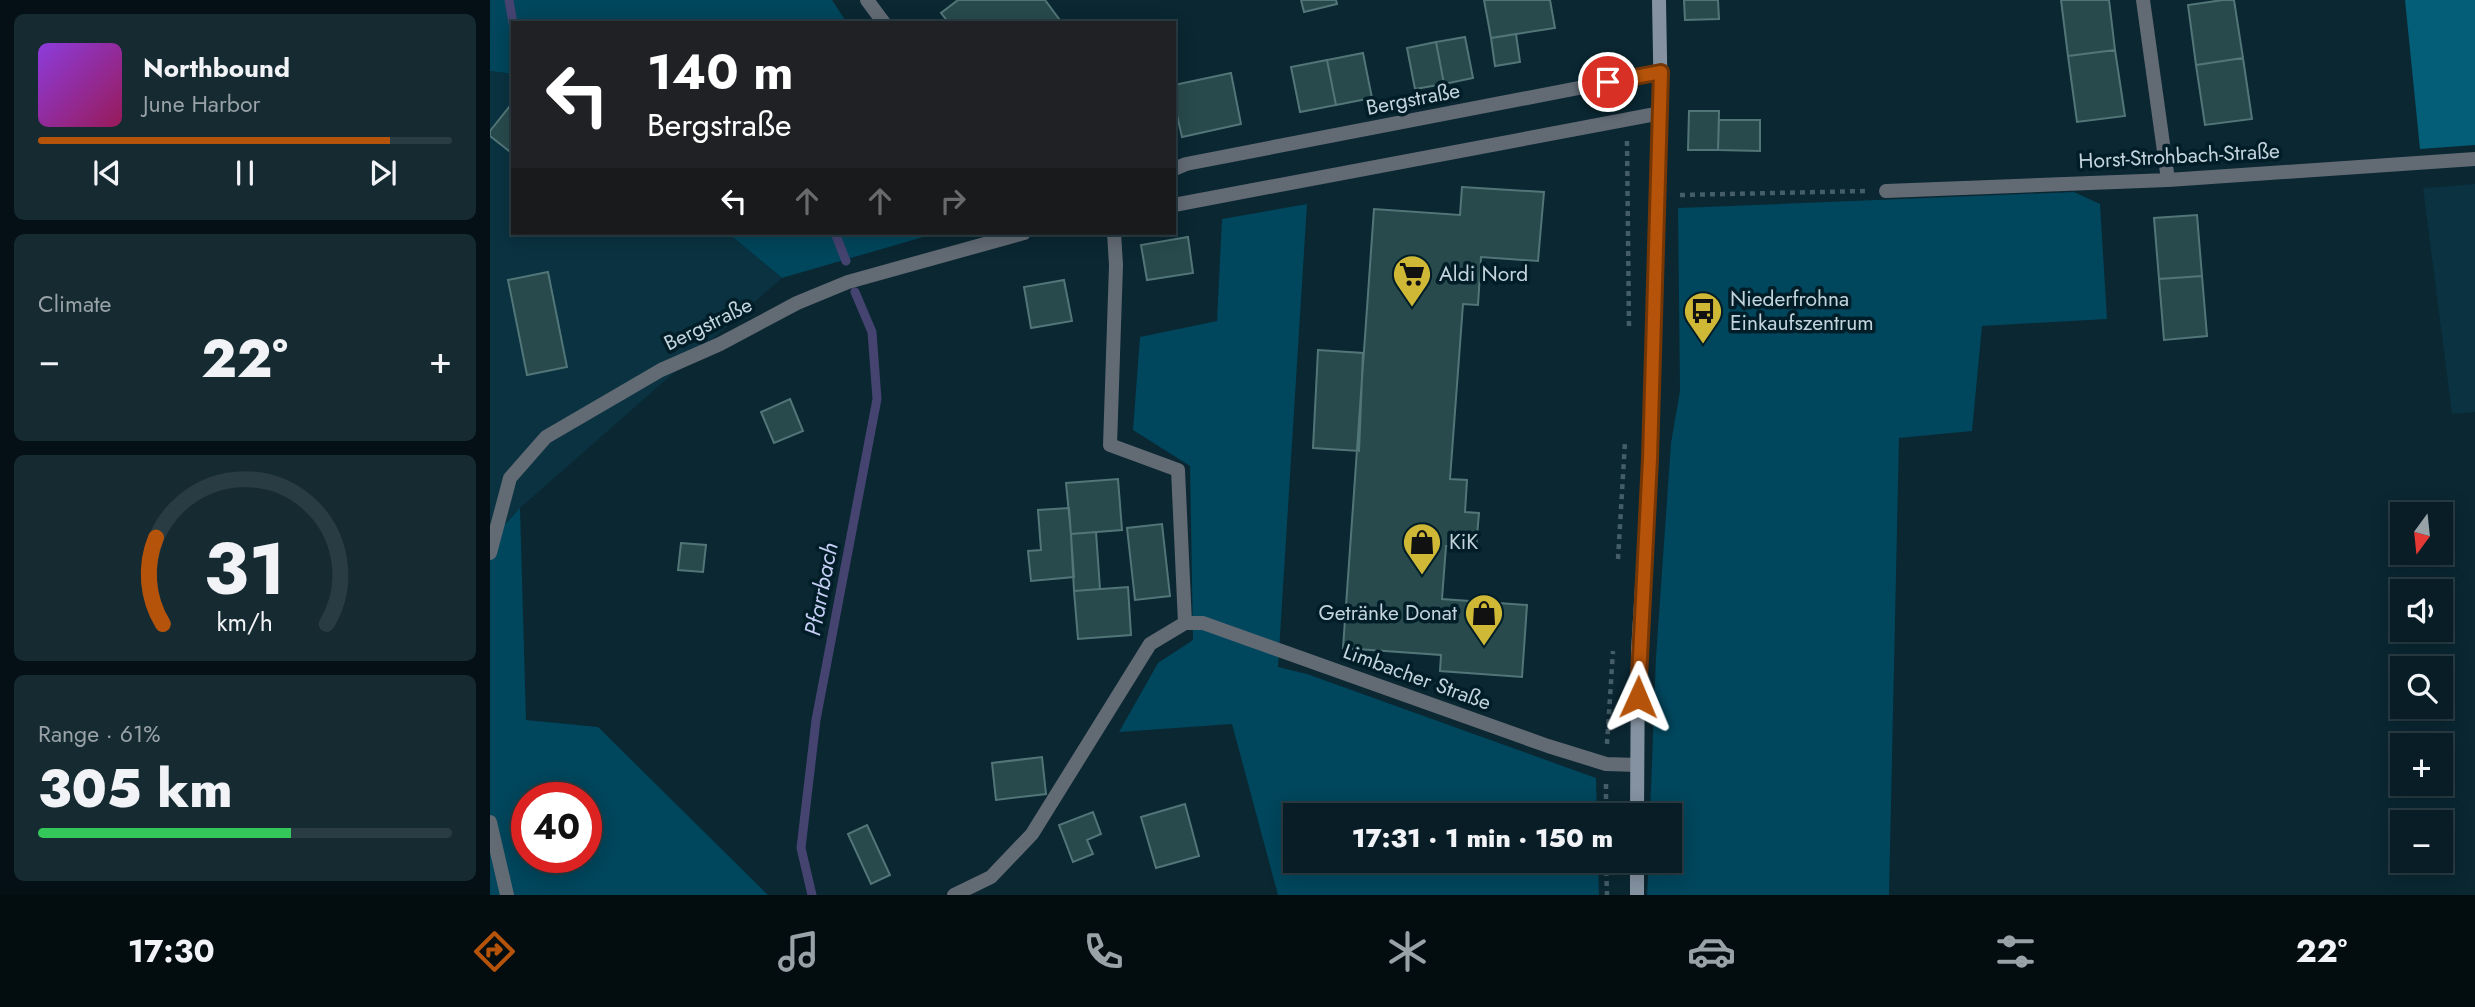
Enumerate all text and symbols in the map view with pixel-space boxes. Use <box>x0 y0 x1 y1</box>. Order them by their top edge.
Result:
text: 140 m <box>647 37 793 107</box>
text: Northbound <box>143 49 290 87</box>
icon: left <box>532 49 623 140</box>
pin <box>1578 52 1638 112</box>
icon: arrive <box>1589 63 1627 101</box>
street label: Bergstraße <box>1364 75 1463 123</box>
text: June Harbor <box>143 87 260 121</box>
text: Bergstraße <box>647 102 792 148</box>
street label: Horst-Strohbach-Straße <box>2078 136 2281 176</box>
icon: previous <box>88 154 126 192</box>
icon: pause <box>226 154 264 192</box>
icon: next <box>364 154 402 192</box>
icon: left <box>715 182 753 220</box>
icon: ahead <box>788 182 826 220</box>
icon: ahead <box>861 182 899 220</box>
icon: right <box>934 182 972 220</box>
supermarket icon: Aldi Nord <box>1391 253 1433 308</box>
place label: Aldi Nord <box>1439 259 1528 289</box>
place label: Niederfrohna Einkaufszentrum <box>1730 284 1874 338</box>
text: Climate <box>38 287 111 321</box>
street label: Bergstraße <box>659 290 757 358</box>
bus stop icon: Niederfrohna Einkaufszentrum <box>1682 290 1724 345</box>
text: 22° <box>201 321 288 397</box>
text: − <box>38 332 60 387</box>
text: + <box>429 332 452 387</box>
north arrow <box>2390 502 2454 565</box>
map controls <box>2390 502 2453 873</box>
text: 31 <box>204 516 286 621</box>
shop icon: KiK <box>1401 521 1443 576</box>
place label: KiK <box>1449 527 1478 557</box>
water label: Pfarrbach <box>795 539 847 639</box>
button: sound <box>2390 579 2453 642</box>
shop icon: Getränke Donat <box>1463 592 1505 647</box>
place label: Getränke Donat <box>1319 598 1457 628</box>
text: km/h <box>217 603 273 639</box>
street label: Limbacher Straße <box>1339 636 1495 718</box>
button: search <box>2390 656 2453 719</box>
position arrow <box>1601 660 1675 734</box>
text: Range · 61% <box>38 717 161 751</box>
button: + <box>2390 733 2453 796</box>
text: 305 km <box>38 751 233 827</box>
speed limit sign: 40 <box>511 782 602 873</box>
button: − <box>2390 810 2453 873</box>
text: 17:31 · 1 min · 150 m <box>1352 819 1613 857</box>
icon: directions <box>470 927 519 976</box>
icon: music <box>774 927 823 976</box>
icon: phone <box>1079 927 1128 976</box>
icon: climate <box>1383 927 1432 976</box>
icon: car <box>1687 927 1736 976</box>
icon: filters <box>1991 927 2040 976</box>
text: 17:30 <box>128 928 215 974</box>
text: 22° <box>2296 928 2347 974</box>

